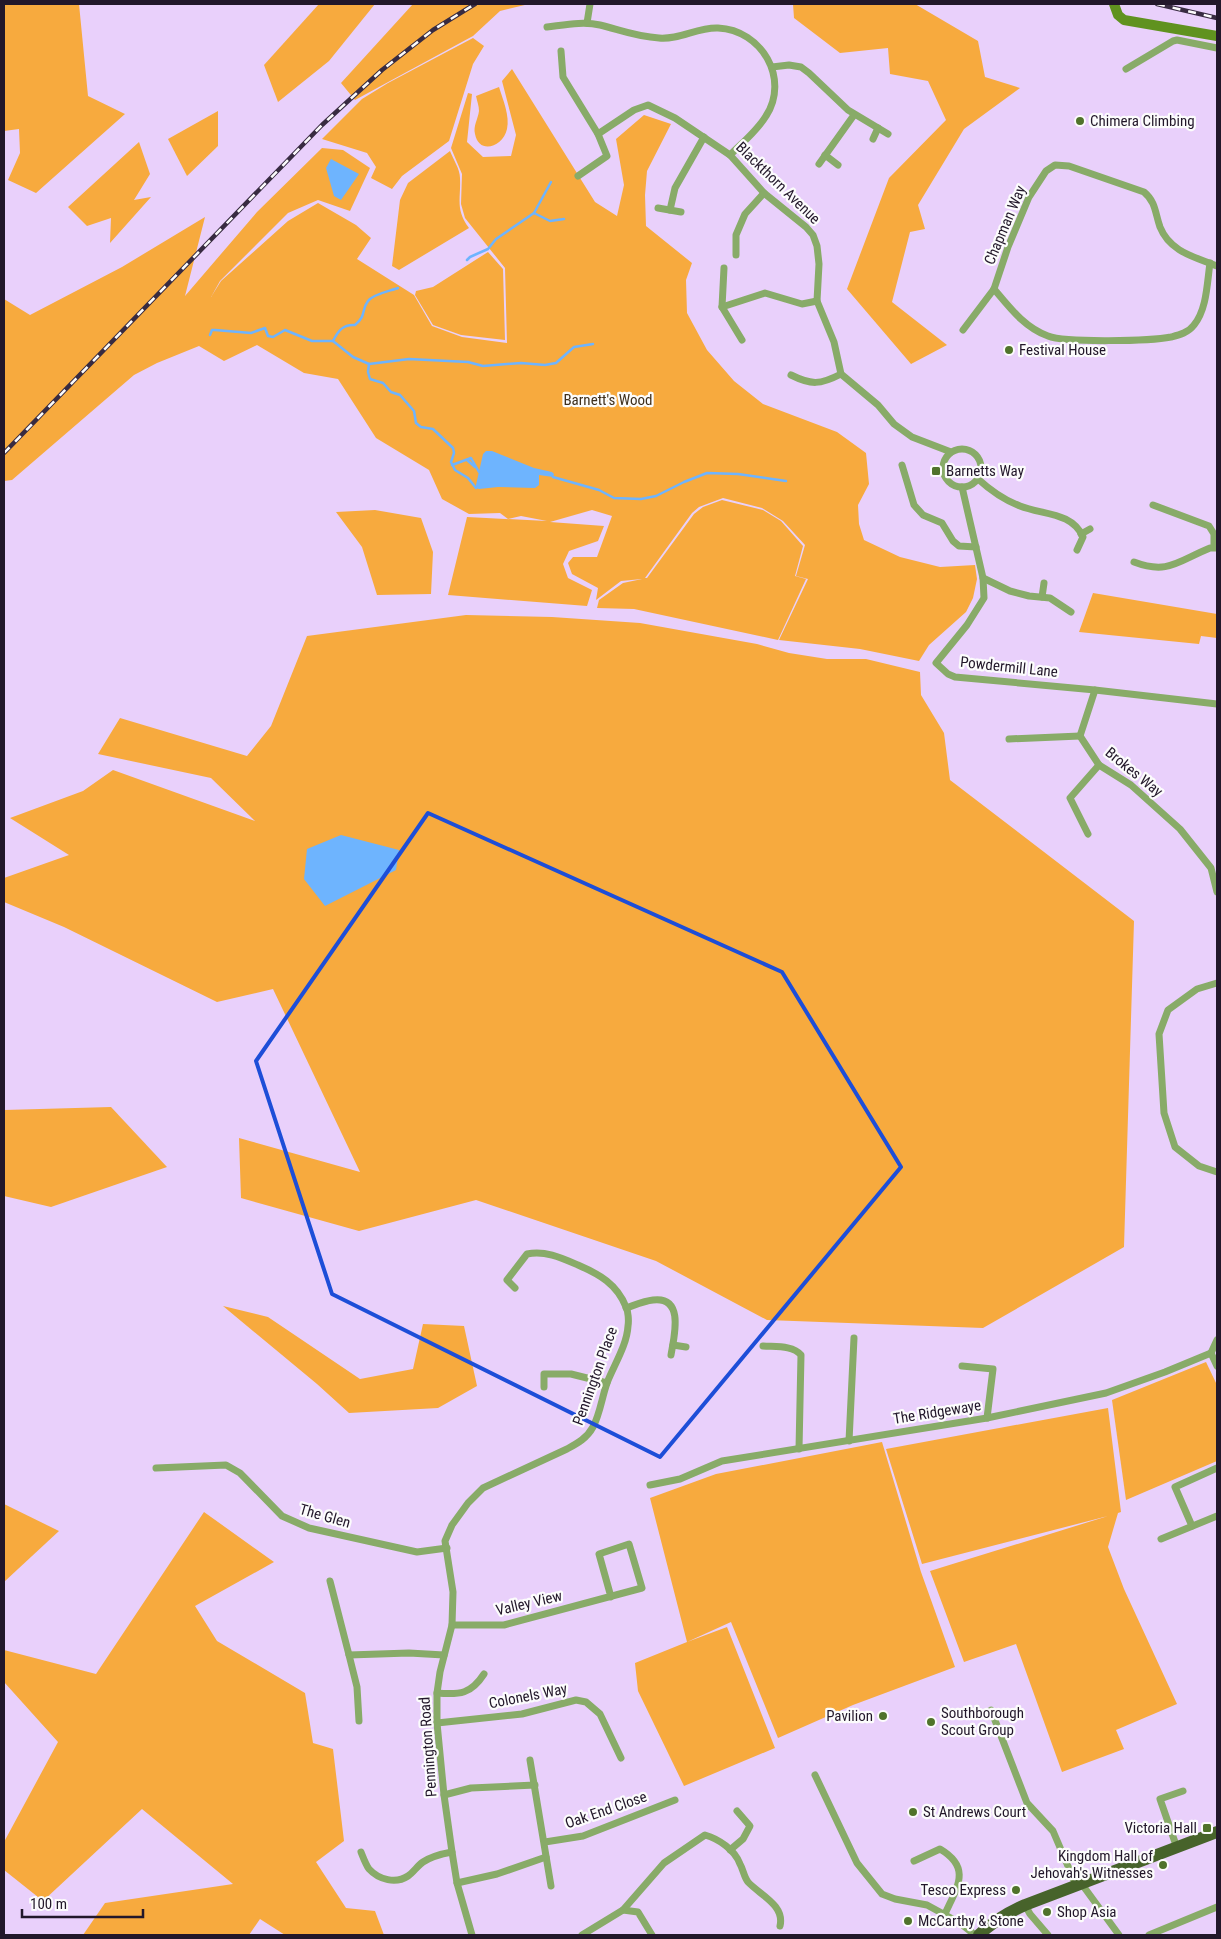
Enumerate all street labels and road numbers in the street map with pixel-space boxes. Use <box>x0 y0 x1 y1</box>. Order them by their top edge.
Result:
street label: Blackthorn Avenue <box>732 138 824 228</box>
street label: Chapman Way <box>980 183 1030 267</box>
street label: Powdermill Lane <box>959 653 1059 681</box>
street label: Brokes Way <box>1102 743 1166 801</box>
street label: Pennington Place <box>569 1324 621 1428</box>
street label: The Ridgewaye <box>892 1396 982 1428</box>
street label: The Glen <box>297 1500 353 1532</box>
street label: Valley View <box>494 1587 564 1619</box>
street label: Colonels Way <box>487 1680 569 1712</box>
street label: Pennington Road <box>416 1696 440 1798</box>
street label: Oak End Close <box>563 1788 649 1832</box>

